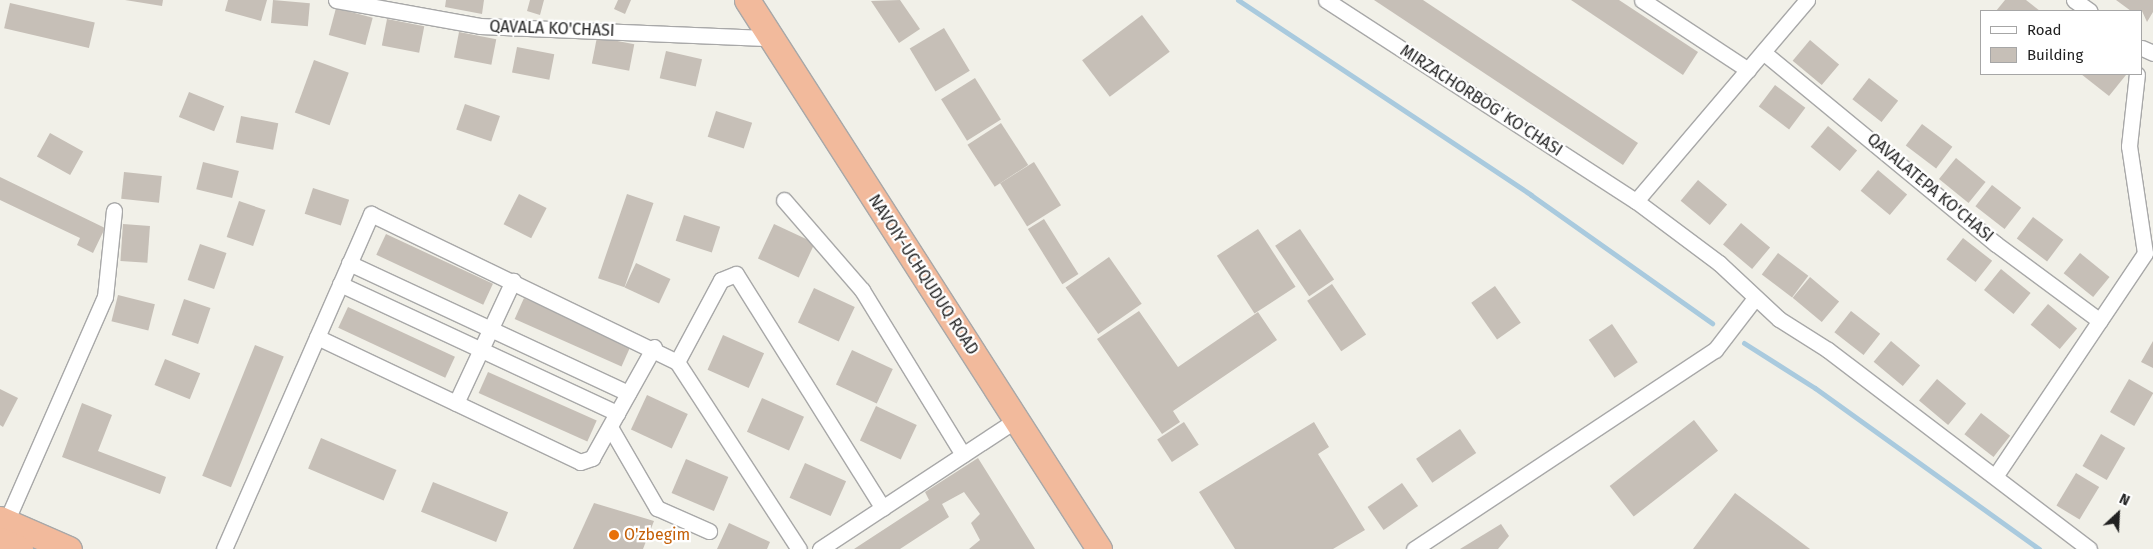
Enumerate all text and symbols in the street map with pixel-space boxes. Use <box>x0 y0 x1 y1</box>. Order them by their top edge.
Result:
legend <box>1980 10 2143 75</box>
street label: QAVALA KO'CHASI <box>489 17 615 41</box>
text: Road <box>2027 21 2062 39</box>
street label: MIRZACHORBOG' KO'CHASI <box>1396 41 1566 161</box>
text: Building <box>2027 46 2083 64</box>
street label: QAVALATEPA KO'CHASI <box>1863 130 1997 246</box>
street label: NAVOIY-UCHQUDUQ ROAD <box>864 191 982 359</box>
north arrow <box>2093 489 2143 539</box>
text: N <box>2117 490 2132 510</box>
place label: O'zbegim <box>624 525 690 545</box>
marker: O'zbegim <box>608 529 620 541</box>

